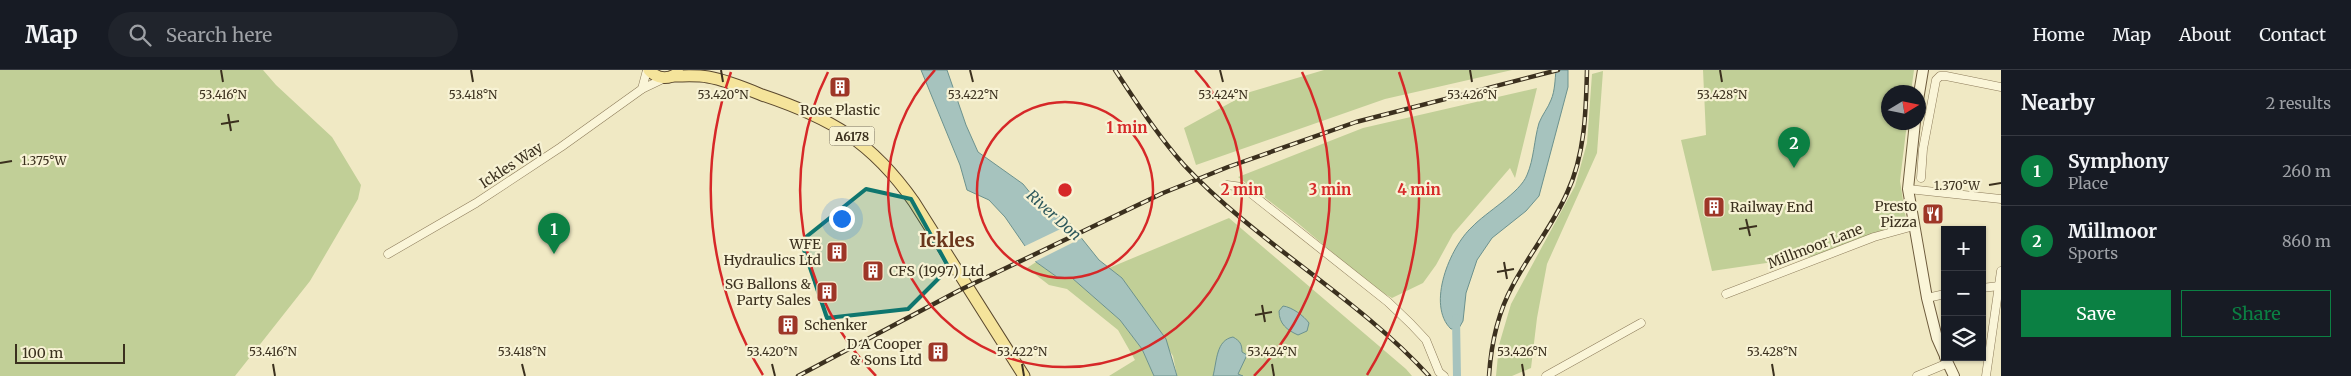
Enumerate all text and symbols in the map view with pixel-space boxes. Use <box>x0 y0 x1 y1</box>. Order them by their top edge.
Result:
search box <box>108 12 458 57</box>
text: Map <box>25 19 78 50</box>
icon: search <box>126 21 154 49</box>
text: Search here <box>166 23 272 47</box>
text: Home <box>2033 23 2085 46</box>
text: Map <box>2113 23 2151 46</box>
text: About <box>2179 23 2231 46</box>
text: Contact <box>2259 23 2326 46</box>
building icon: Rose Plastic <box>828 75 852 99</box>
north arrow <box>1881 85 1926 130</box>
text: 53.416°N <box>199 87 248 102</box>
text: 53.418°N <box>449 87 498 102</box>
text: 53.420°N <box>697 87 749 102</box>
text: 53.422°N <box>948 87 999 102</box>
text: 53.424°N <box>1198 87 1248 102</box>
text: 53.426°N <box>1447 87 1498 102</box>
text: 53.428°N <box>1697 87 1748 102</box>
text: Nearby <box>2021 89 2095 116</box>
text: 2 results <box>2266 93 2331 113</box>
place label: Rose Plastic <box>800 101 880 119</box>
text: 1 min <box>1107 118 1147 137</box>
road number: A6178 <box>830 126 874 146</box>
pin: 2 <box>1778 127 1810 168</box>
street label: Ickles Way <box>476 138 547 192</box>
text: Symphony <box>2068 149 2169 173</box>
text: 1.375°W <box>21 153 68 168</box>
text: 1 <box>2033 161 2041 181</box>
text: 260 m <box>2282 161 2331 181</box>
text: Place <box>2068 173 2108 193</box>
text: 1.370°W <box>1934 178 1981 193</box>
text: 2 min <box>1221 180 1263 199</box>
text: 3 min <box>1309 180 1351 199</box>
text: 4 min <box>1397 180 1441 199</box>
centre of rings <box>1056 181 1074 199</box>
water label: River Don <box>1023 186 1085 244</box>
building icon: Railway End <box>1702 195 1726 219</box>
place label: Presto Pizza <box>1874 197 1917 231</box>
place label: Railway End <box>1730 198 1814 216</box>
restaurant icon: Presto Pizza <box>1921 202 1945 226</box>
your location <box>829 206 855 232</box>
pin: 1 <box>538 213 570 254</box>
text: Millmoor <box>2068 219 2157 243</box>
street label: Millmoor Lane <box>1765 220 1865 272</box>
map controls <box>1941 226 1986 361</box>
button: + <box>1941 226 1986 271</box>
district label: Ickles <box>919 228 975 252</box>
text: 2 <box>2032 231 2042 251</box>
text: 860 m <box>2282 231 2331 251</box>
place label: WFE Hydraulics Ltd <box>723 235 822 269</box>
building icon: WFE Hydraulics Ltd <box>825 240 849 264</box>
text: Sports <box>2068 243 2118 263</box>
building icon: CFS (1997) Ltd <box>861 259 885 283</box>
place label: CFS (1997) Ltd <box>889 262 985 280</box>
button: − <box>1941 271 1986 316</box>
place label: SG Ballons & Party Sales <box>725 275 811 309</box>
building icon: SG Ballons & Party Sales <box>815 280 839 304</box>
button: Save <box>2021 290 2171 337</box>
button: Share <box>2181 290 2331 337</box>
building icon: Schenker <box>776 313 800 337</box>
place label: Schenker <box>804 316 867 334</box>
button: layers <box>1941 316 1986 361</box>
place label: D A Cooper & Sons Ltd <box>847 335 923 369</box>
building icon: D A Cooper & Sons Ltd <box>926 340 950 364</box>
scale bar <box>15 341 125 364</box>
text: 100 m <box>22 344 63 362</box>
text: 53.416°N <box>249 344 298 359</box>
text: 53.418°N <box>498 344 547 359</box>
text: 53.420°N <box>746 344 798 359</box>
text: 53.422°N <box>997 344 1048 359</box>
text: 53.424°N <box>1247 344 1297 359</box>
text: 53.426°N <box>1497 344 1548 359</box>
text: 53.428°N <box>1747 344 1798 359</box>

